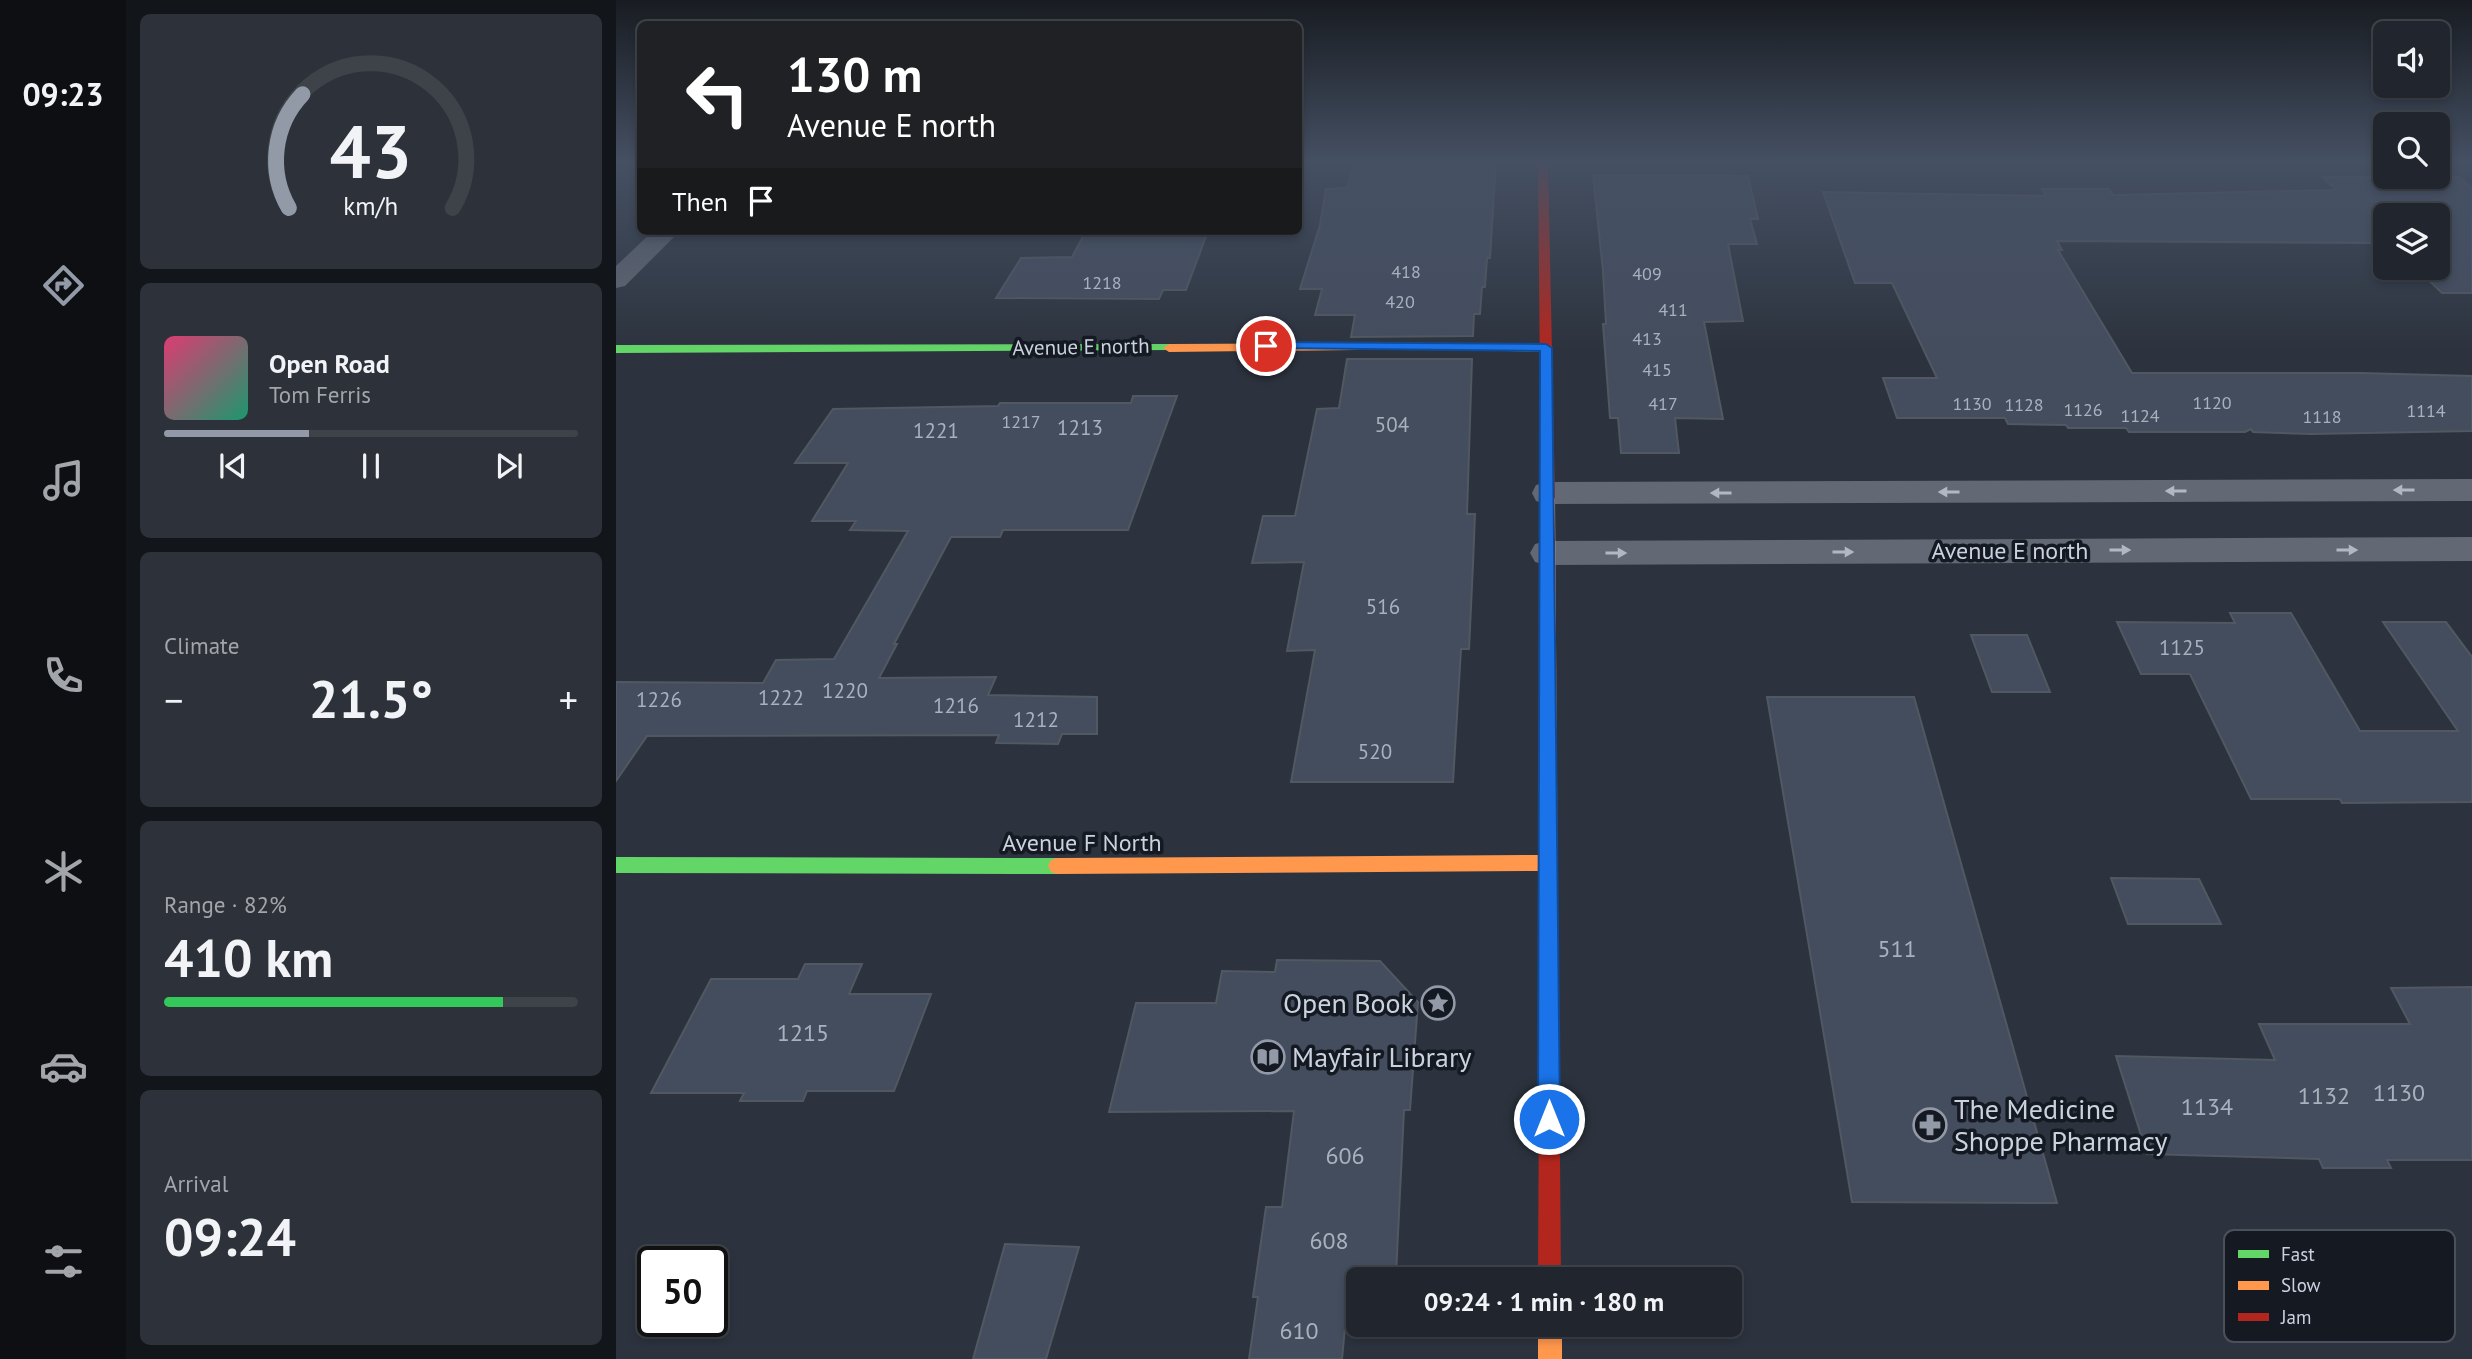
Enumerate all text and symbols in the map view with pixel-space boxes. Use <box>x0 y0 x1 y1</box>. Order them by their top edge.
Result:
map controls <box>2373 21 2450 280</box>
button: sound <box>2373 21 2450 98</box>
text: 130 m <box>787 42 922 106</box>
icon: left <box>672 49 763 140</box>
text: 09:23 <box>22 73 104 115</box>
text: 43 <box>330 104 412 198</box>
text: Avenue E north <box>787 104 996 146</box>
button: search <box>2373 112 2450 189</box>
icon: arrive <box>742 182 780 220</box>
text: Then <box>672 185 728 218</box>
text: km/h <box>344 189 398 221</box>
button: layers <box>2373 203 2450 280</box>
house number: 418 <box>1391 260 1421 283</box>
icon: directions <box>39 261 88 310</box>
house number: 409 <box>1632 262 1662 285</box>
house number: 1218 <box>1082 271 1122 294</box>
house number: 420 <box>1385 290 1415 313</box>
house number: 411 <box>1658 298 1688 321</box>
pin <box>1236 316 1296 376</box>
icon: arrive <box>1247 327 1285 365</box>
house number: 413 <box>1632 327 1662 350</box>
street label: Avenue E north <box>1012 332 1150 361</box>
text: Open Road <box>269 347 390 380</box>
house number: 415 <box>1642 358 1672 381</box>
text: Tom Ferris <box>269 380 371 409</box>
house number: 1120 <box>2192 391 2232 414</box>
house number: 417 <box>1648 392 1678 415</box>
house number: 1130 <box>1952 392 1992 415</box>
house number: 1128 <box>2004 393 2044 416</box>
house number: 1126 <box>2063 398 2103 421</box>
house number: 1114 <box>2406 399 2446 422</box>
house number: 1124 <box>2120 404 2160 427</box>
house number: 1118 <box>2302 405 2342 428</box>
house number: 1217 <box>1001 410 1041 433</box>
house number: 504 <box>1375 411 1409 438</box>
house number: 1213 <box>1057 414 1103 441</box>
house number: 1221 <box>913 417 959 444</box>
icon: previous <box>214 447 252 485</box>
icon: pause <box>352 447 390 485</box>
icon: next <box>490 447 528 485</box>
icon: music <box>39 456 88 505</box>
one-way arrow <box>2393 484 2415 496</box>
one-way arrow <box>2165 485 2187 497</box>
one-way arrow <box>1938 486 1960 498</box>
one-way arrow <box>1710 487 1732 499</box>
street label: Avenue E north <box>1932 535 2088 566</box>
one-way arrow <box>2109 544 2131 556</box>
one-way arrow <box>2336 544 2358 556</box>
one-way arrow <box>1832 546 1854 557</box>
one-way arrow <box>1605 547 1627 558</box>
house number: 516 <box>1366 593 1400 620</box>
text: Climate <box>164 631 239 660</box>
house number: 1125 <box>2159 634 2205 661</box>
icon: phone <box>39 651 88 700</box>
text: 21.5° <box>309 665 433 732</box>
text: − <box>164 675 183 724</box>
text: + <box>559 675 578 724</box>
house number: 1220 <box>822 677 868 704</box>
house number: 1222 <box>758 684 804 711</box>
house number: 1226 <box>636 686 682 713</box>
house number: 1216 <box>933 692 979 719</box>
house number: 1212 <box>1013 706 1059 733</box>
house number: 520 <box>1358 738 1392 765</box>
street label: Avenue F North <box>1002 827 1162 858</box>
icon: climate <box>39 847 88 896</box>
text: Range · 82% <box>164 890 287 919</box>
text: 410 km <box>164 924 333 991</box>
house number: 511 <box>1877 933 1917 964</box>
place label: Open Book <box>1283 984 1415 1021</box>
place icon: Open Book <box>1419 984 1457 1022</box>
house number: 1215 <box>777 1017 829 1048</box>
library icon: Mayfair Library <box>1249 1038 1287 1076</box>
place label: Mayfair Library <box>1292 1038 1471 1075</box>
icon: car <box>39 1042 88 1091</box>
house number: 1130 <box>2373 1077 2425 1108</box>
house number: 1132 <box>2298 1080 2350 1111</box>
position arrow <box>1512 1082 1586 1156</box>
place label: The Medicine Shoppe Pharmacy <box>1954 1090 2168 1159</box>
house number: 1134 <box>2181 1091 2233 1122</box>
pharmacy icon: The Medicine Shoppe Pharmacy <box>1911 1106 1949 1144</box>
house number: 606 <box>1325 1140 1365 1171</box>
text: Arrival <box>164 1169 228 1198</box>
text: 09:24 <box>164 1203 296 1270</box>
house number: 608 <box>1309 1225 1349 1256</box>
legend <box>2224 1230 2455 1342</box>
icon: filters <box>39 1237 88 1286</box>
text: Fast <box>2281 1242 2315 1266</box>
speed limit sign: 50 <box>637 1246 728 1337</box>
text: Slow <box>2281 1273 2321 1297</box>
text: 09:24 · 1 min · 180 m <box>1424 1285 1664 1318</box>
text: Jam <box>2280 1305 2311 1329</box>
house number: 610 <box>1279 1315 1319 1346</box>

